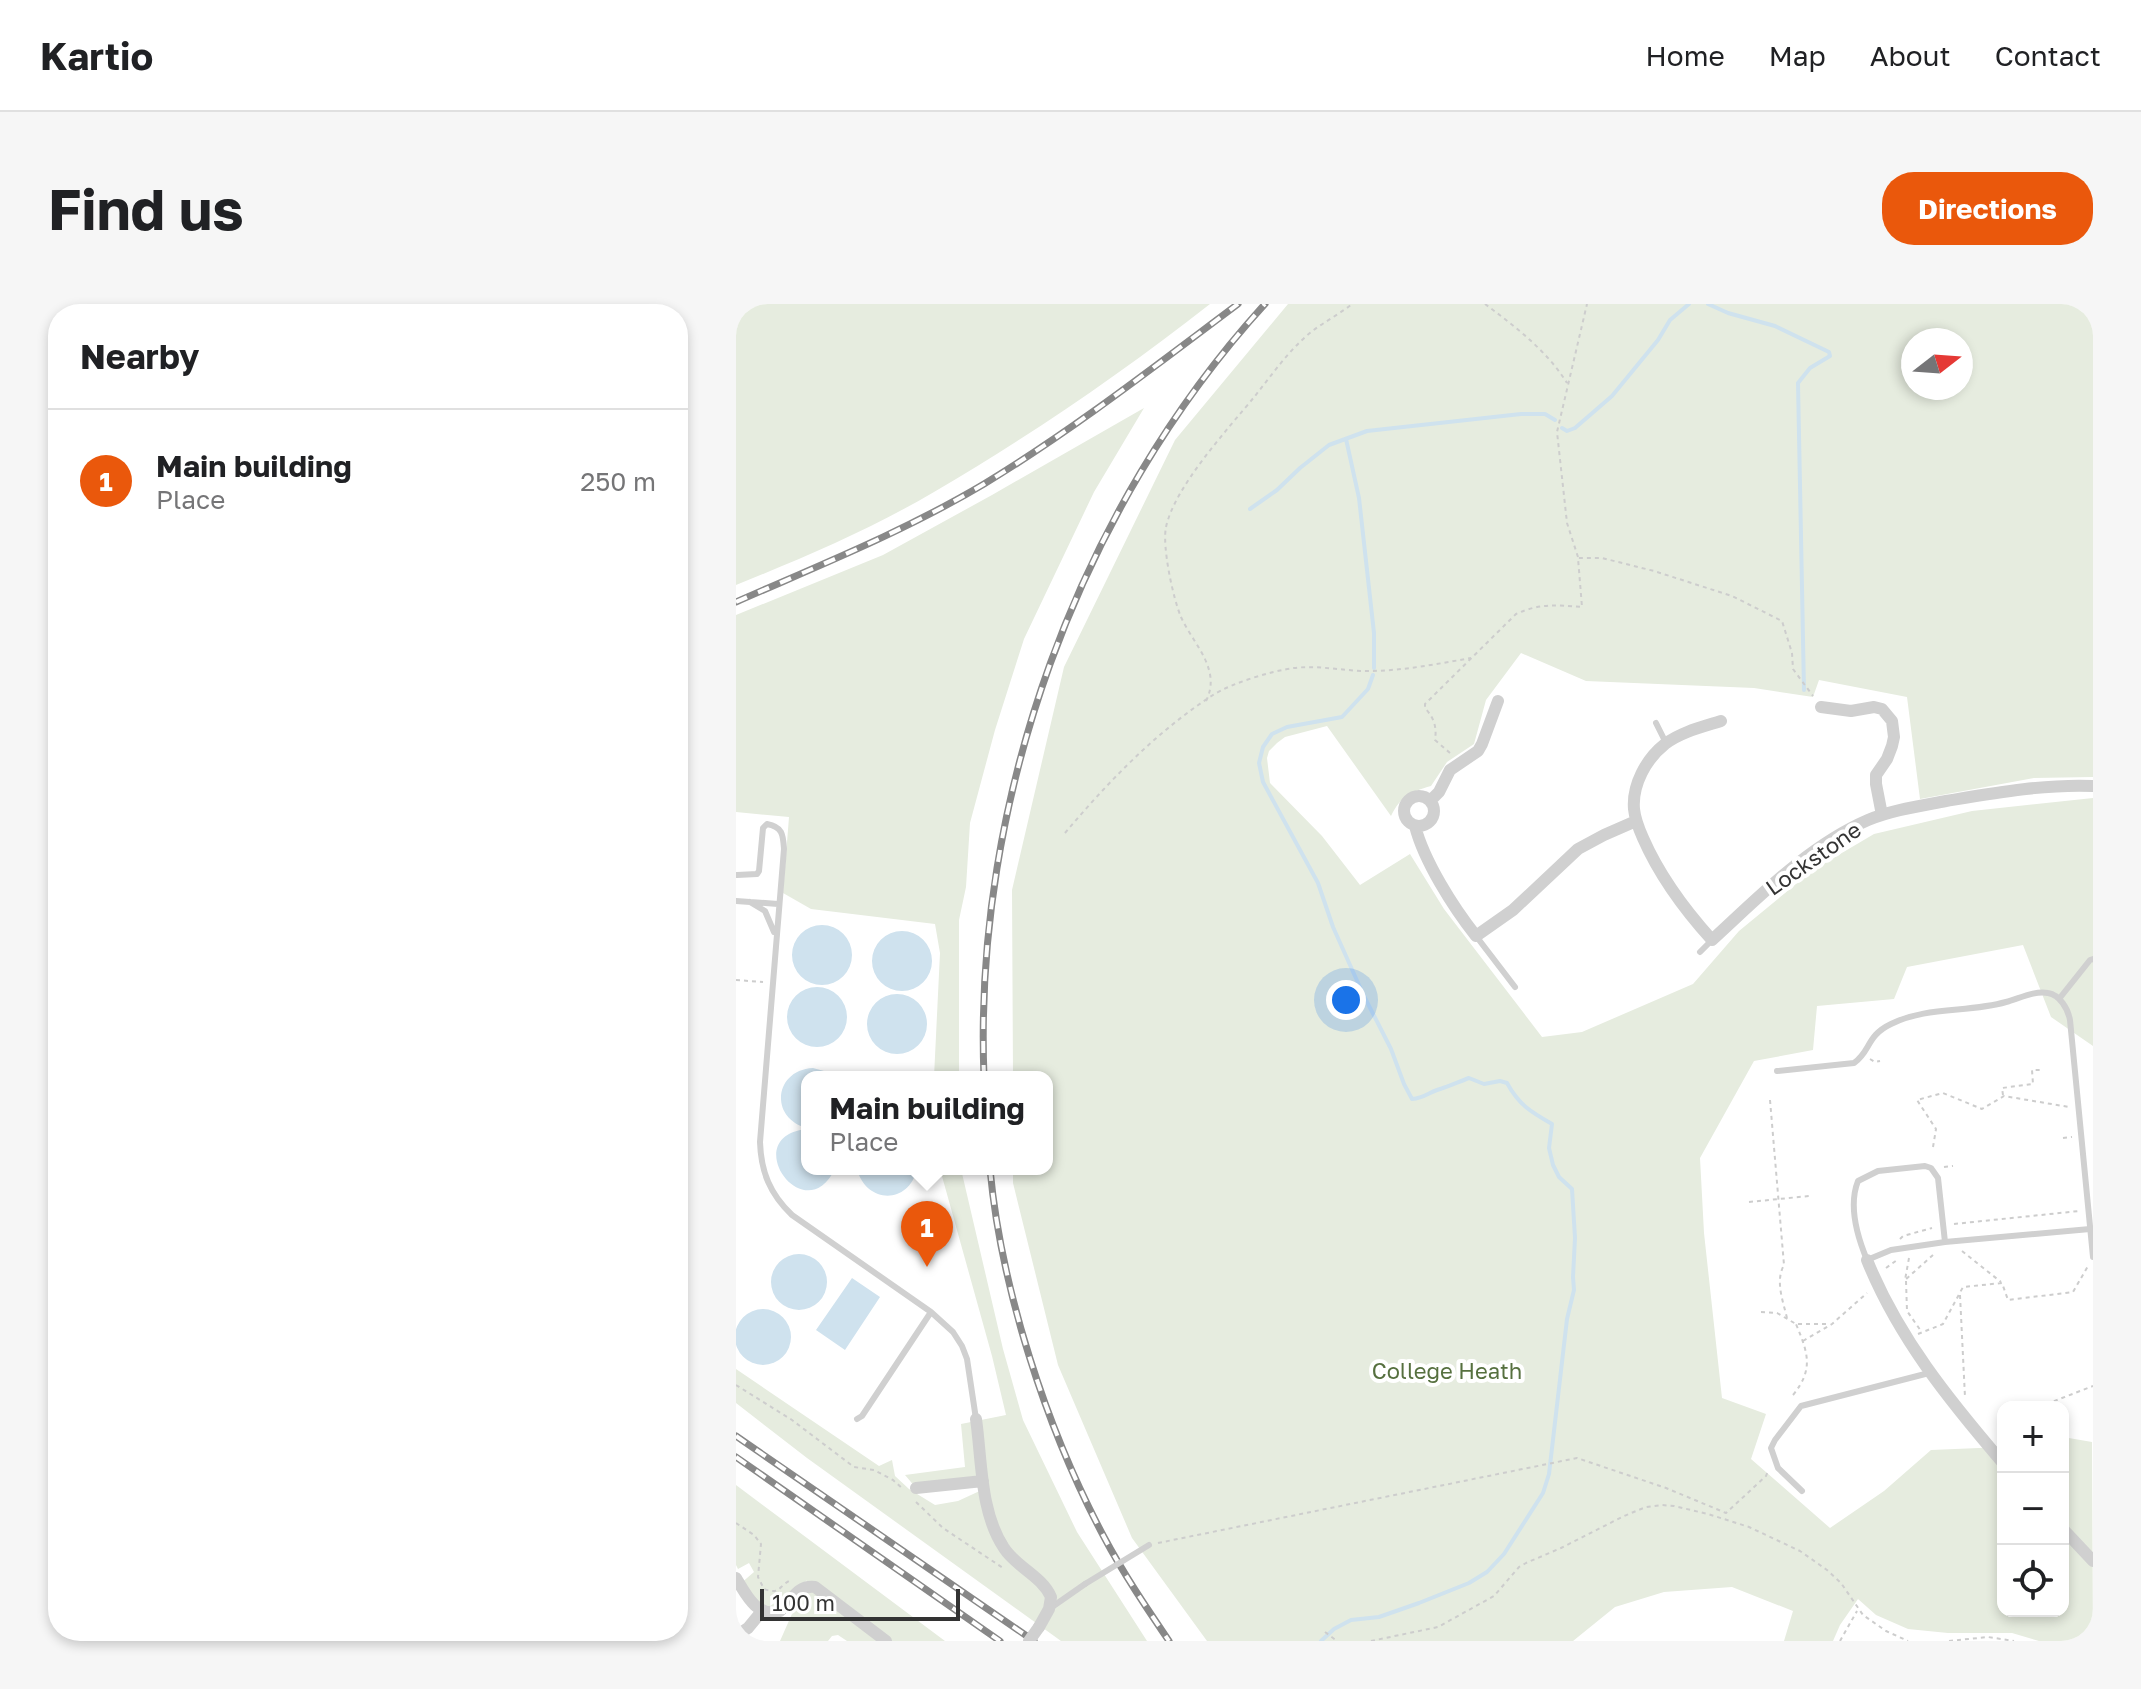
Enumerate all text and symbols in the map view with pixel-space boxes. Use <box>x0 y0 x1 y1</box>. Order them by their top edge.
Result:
text: Kartio <box>40 33 153 78</box>
text: Home <box>1646 39 1725 72</box>
text: Map <box>1769 39 1826 72</box>
text: About <box>1870 39 1951 72</box>
text: Contact <box>1995 39 2101 72</box>
button: Directions <box>1882 172 2093 245</box>
text: Find us <box>48 175 244 242</box>
north arrow <box>1901 328 1973 400</box>
text: Nearby <box>80 336 200 376</box>
text: Main building <box>156 448 352 484</box>
text: 1 <box>99 466 113 497</box>
text: 250 m <box>580 466 656 497</box>
text: Place <box>156 484 225 515</box>
street label: Lockstone <box>1760 815 1866 901</box>
your location <box>1326 980 1366 1020</box>
popup <box>801 1071 1053 1175</box>
text: Main building <box>829 1090 1025 1126</box>
text: Place <box>829 1126 898 1157</box>
pin: 1 <box>901 1201 953 1267</box>
park label: College Heath <box>1372 1357 1522 1384</box>
map controls <box>1997 1401 2069 1617</box>
button: + <box>1997 1401 2069 1473</box>
button: − <box>1997 1473 2069 1545</box>
button: locate <box>1997 1545 2069 1617</box>
scale bar <box>760 1585 960 1621</box>
text: 100 m <box>772 1589 835 1616</box>

